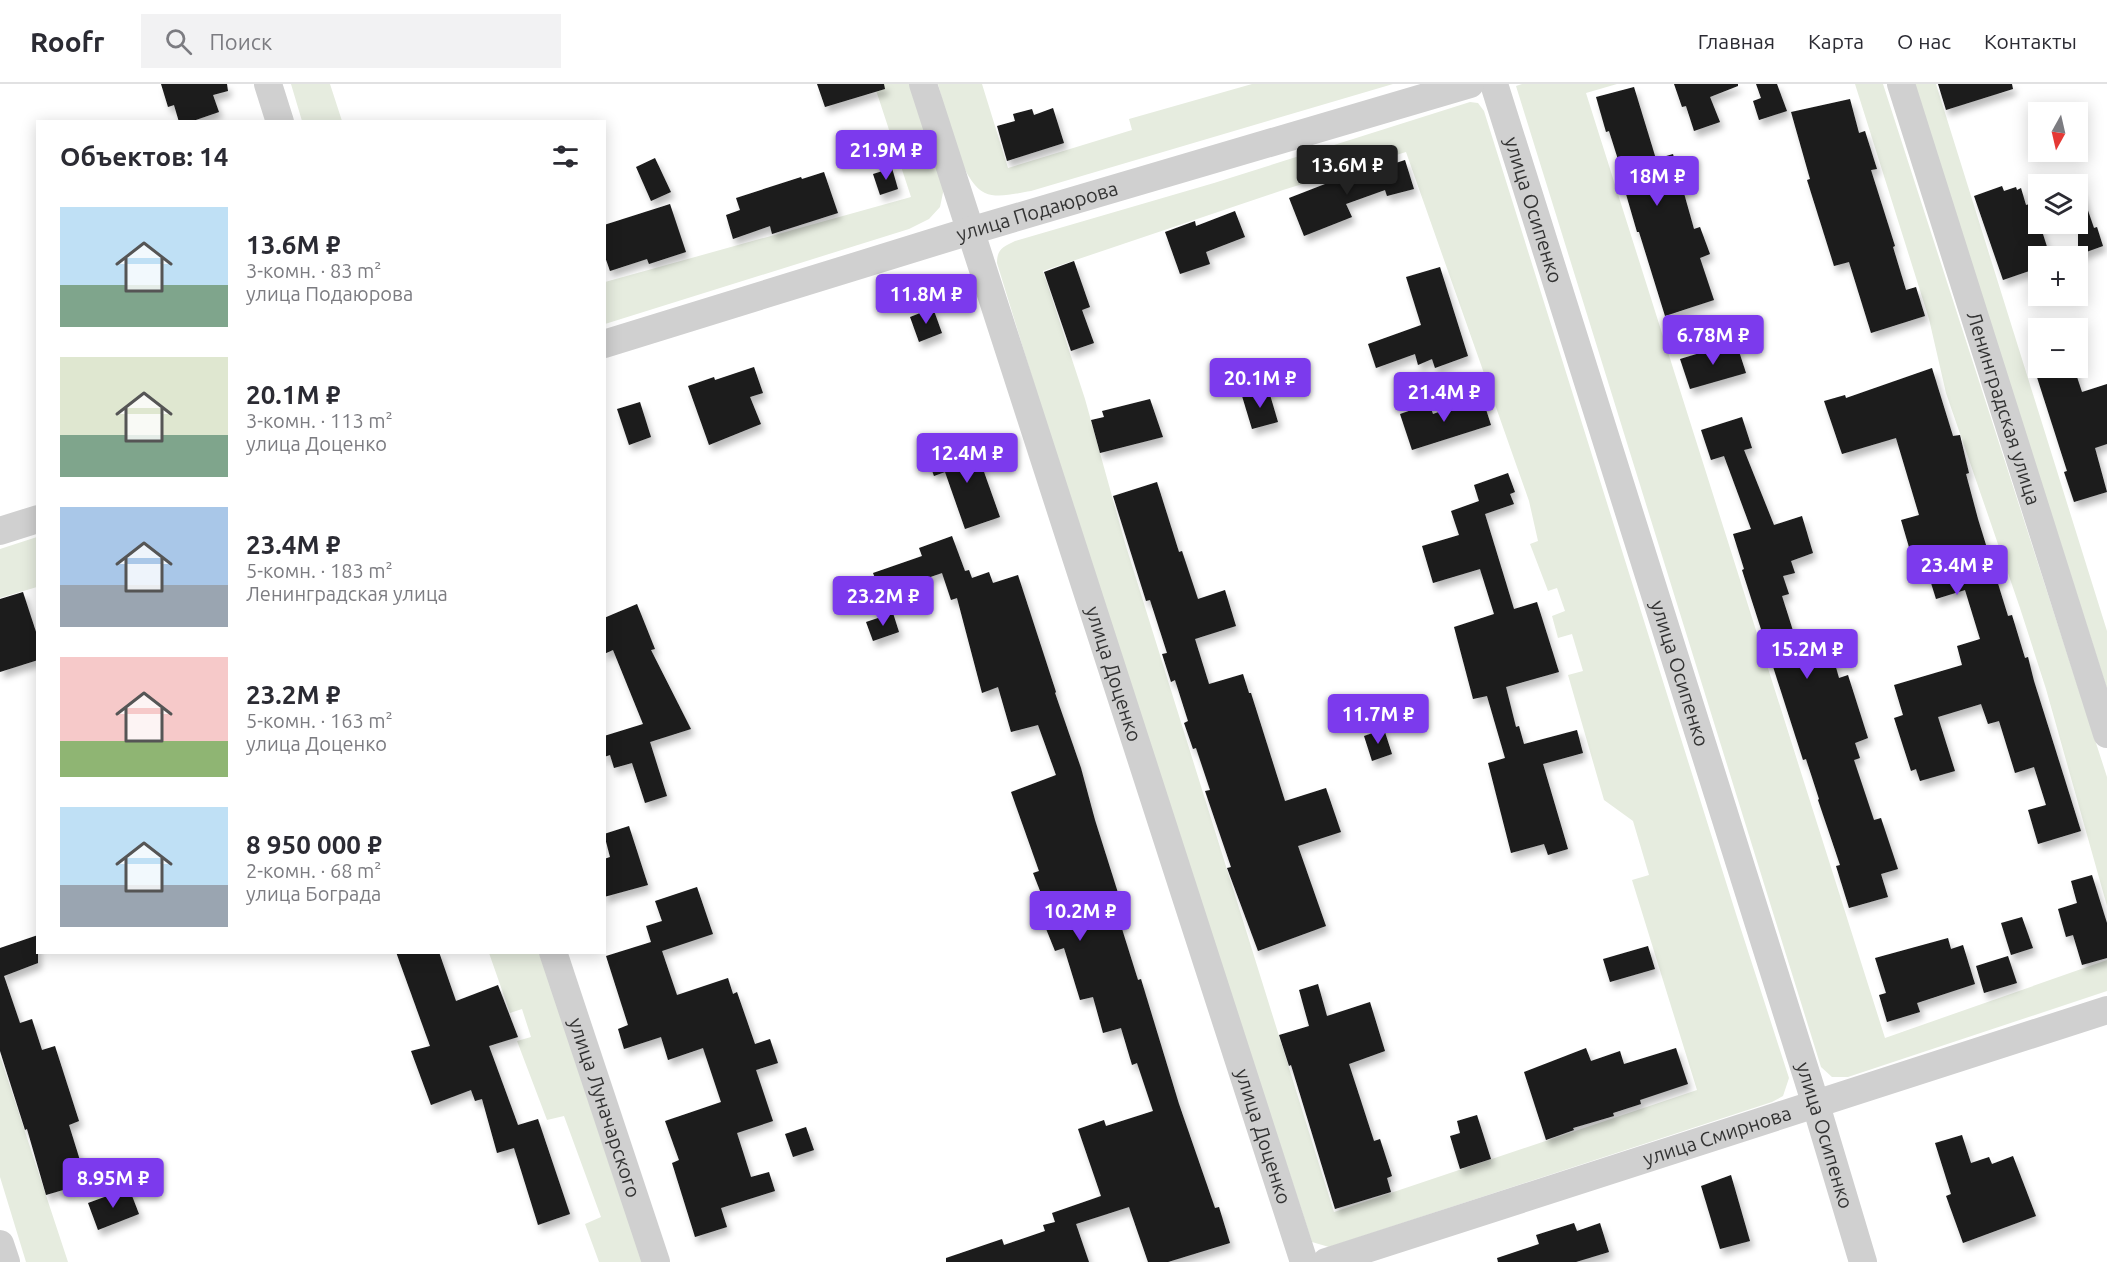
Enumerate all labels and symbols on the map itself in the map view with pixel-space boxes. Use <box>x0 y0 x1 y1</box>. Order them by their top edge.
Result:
north arrow <box>2028 102 2088 162</box>
pin: 21.9M ₽ <box>831 130 941 181</box>
street label: улица Осипенко <box>1500 134 1568 286</box>
pin: 13.6M ₽ <box>1292 145 1402 196</box>
pin: 18M ₽ <box>1615 156 1699 207</box>
street label: улица Подаюрова <box>953 176 1121 246</box>
pin: 11.8M ₽ <box>871 274 981 325</box>
street label: Ленинградская улица <box>1963 308 2046 508</box>
pin: 6.78M ₽ <box>1658 315 1768 366</box>
pin: 20.1M ₽ <box>1205 358 1315 409</box>
pin: 21.4M ₽ <box>1389 372 1499 423</box>
pin: 12.4M ₽ <box>912 433 1022 484</box>
pin: 23.4M ₽ <box>1902 545 2012 596</box>
pin: 23.2M ₽ <box>828 576 938 627</box>
street label: улица Осипенко <box>1647 597 1714 749</box>
street label: улица Доценко <box>1082 603 1147 744</box>
pin: 15.2M ₽ <box>1752 629 1862 680</box>
pin: 11.7M ₽ <box>1323 694 1433 745</box>
pin: 10.2M ₽ <box>1025 891 1135 942</box>
street label: улица Луначарского <box>565 1015 646 1200</box>
street label: улица Осипенко <box>1792 1059 1858 1211</box>
street label: улица Доценко <box>1231 1066 1296 1207</box>
street label: улица Смирнова <box>1640 1101 1794 1170</box>
pin: 8.95M ₽ <box>58 1158 168 1209</box>

